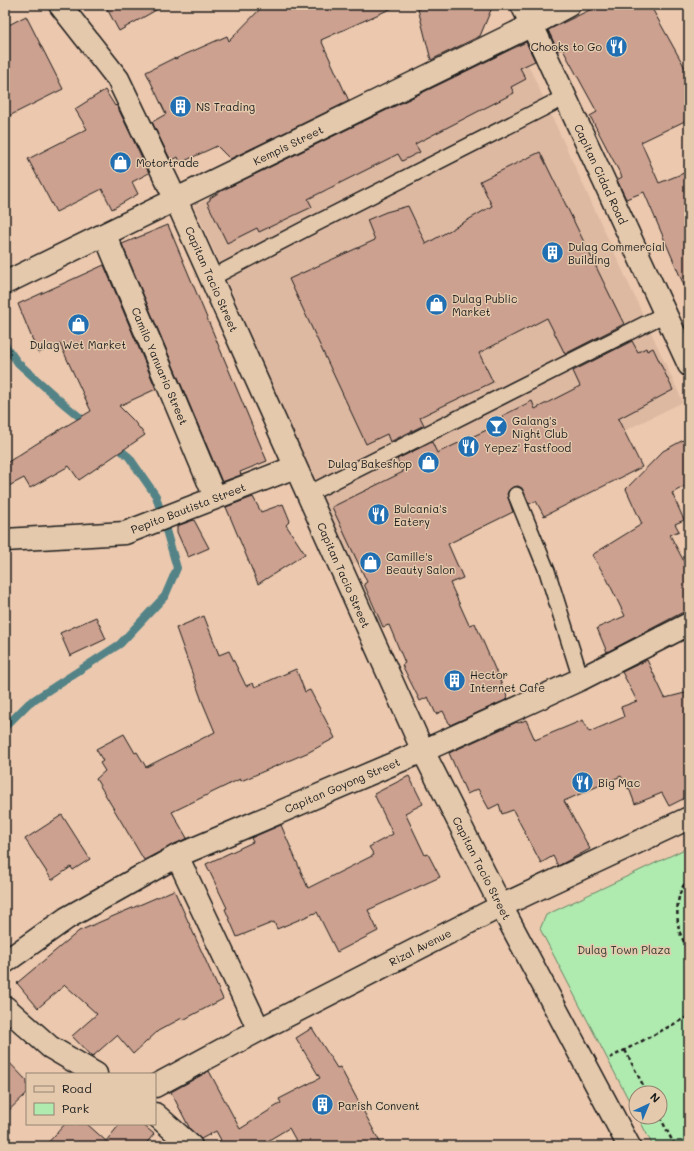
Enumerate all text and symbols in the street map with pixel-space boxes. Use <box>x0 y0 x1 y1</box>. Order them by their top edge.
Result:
restaurant icon: Chooks to Go <box>604 33 630 59</box>
place label: Chooks to Go <box>531 39 602 54</box>
building icon: NS Trading <box>168 93 194 119</box>
place label: NS Trading <box>196 99 255 114</box>
street label: Kempis Street <box>250 121 326 168</box>
street label: Capitan Cidad Road <box>571 121 631 227</box>
shop icon: Motortrade <box>108 149 134 175</box>
place label: Motortrade <box>136 155 199 170</box>
street label: Capitan Tacio Street <box>182 224 242 334</box>
building icon: Dulag Commercial Building <box>539 239 565 265</box>
place label: Dulag Commercial Building <box>568 239 665 267</box>
shop icon: Dulag Public Market <box>424 291 450 317</box>
place label: Dulag Public Market <box>452 291 517 319</box>
street label: Camilo Yanuario Street <box>128 305 192 427</box>
shop icon: Dulag Wet Market <box>65 311 91 337</box>
place label: Dulag Wet Market <box>30 337 126 352</box>
bar icon: Galang's Night Club <box>484 413 510 439</box>
place label: Galang's Night Club <box>512 413 568 441</box>
restaurant icon: Yepez' Fastfood <box>456 434 482 460</box>
place label: Yepez' Fastfood <box>484 440 571 455</box>
shop icon: Dulag Bakeshop <box>415 450 441 476</box>
place label: Dulag Bakeshop <box>328 456 412 471</box>
street label: Pepito Bautista Street <box>128 479 248 537</box>
restaurant icon: Bulcania's Eatery <box>366 501 392 527</box>
place label: Bulcania's Eatery <box>394 501 447 529</box>
street label: Capitan Tacio Street <box>314 520 374 630</box>
shop icon: Camille's Beauty Salon <box>358 549 384 575</box>
place label: Camille's Beauty Salon <box>386 549 455 577</box>
building icon: Hector Internet Cafe <box>442 667 468 693</box>
place label: Hector Internet Cafe <box>470 667 545 695</box>
street label: Capitan Goyong Street <box>282 754 402 816</box>
restaurant icon: Big Mac <box>570 769 596 795</box>
place label: Big Mac <box>598 775 640 790</box>
street label: Capitan Tacio Street <box>449 814 515 922</box>
street label: Rizal Avenue <box>386 925 454 969</box>
park label: Dulag Town Plaza <box>577 942 671 957</box>
legend <box>26 1073 156 1125</box>
text: Road <box>62 1080 92 1096</box>
north arrow <box>628 1085 668 1125</box>
text: N <box>647 1089 664 1106</box>
building icon: Parish Convent <box>309 1092 335 1118</box>
place label: Parish Convent <box>338 1098 420 1113</box>
text: Park <box>62 1100 89 1116</box>

